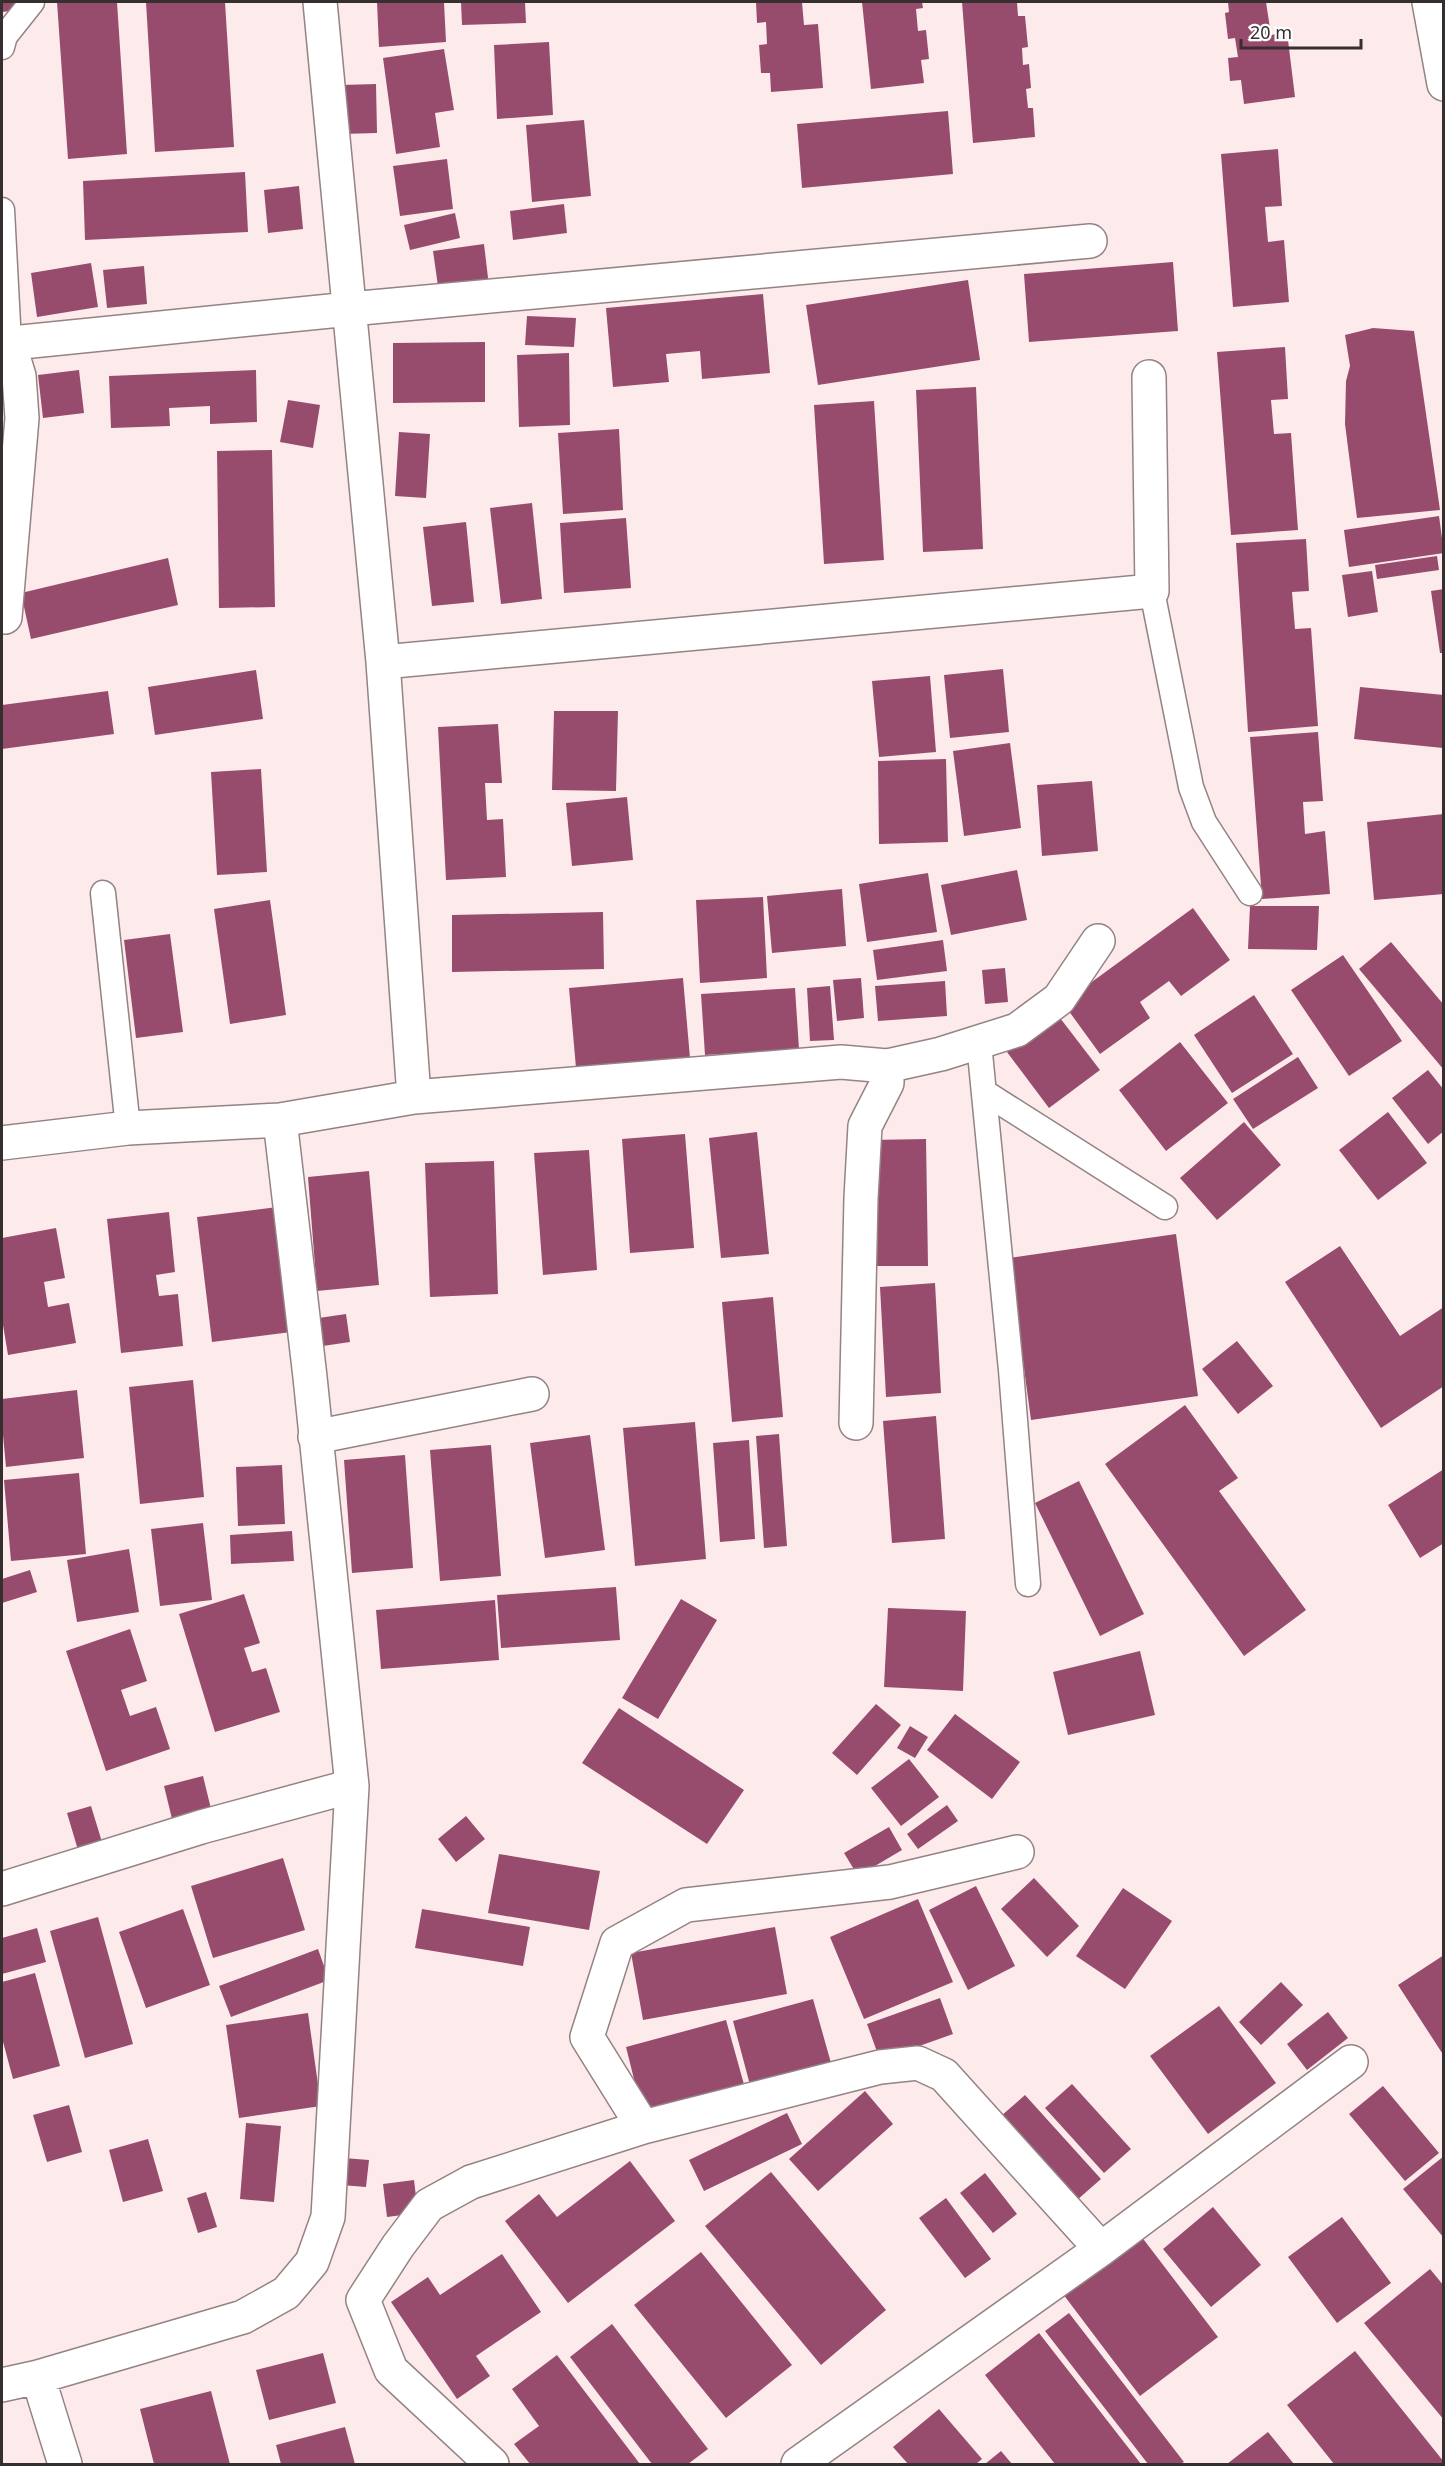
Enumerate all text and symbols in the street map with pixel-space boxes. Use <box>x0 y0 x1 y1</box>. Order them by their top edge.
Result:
scale bar <box>1241 12 1361 50</box>
text: 20 m <box>1250 20 1292 44</box>

